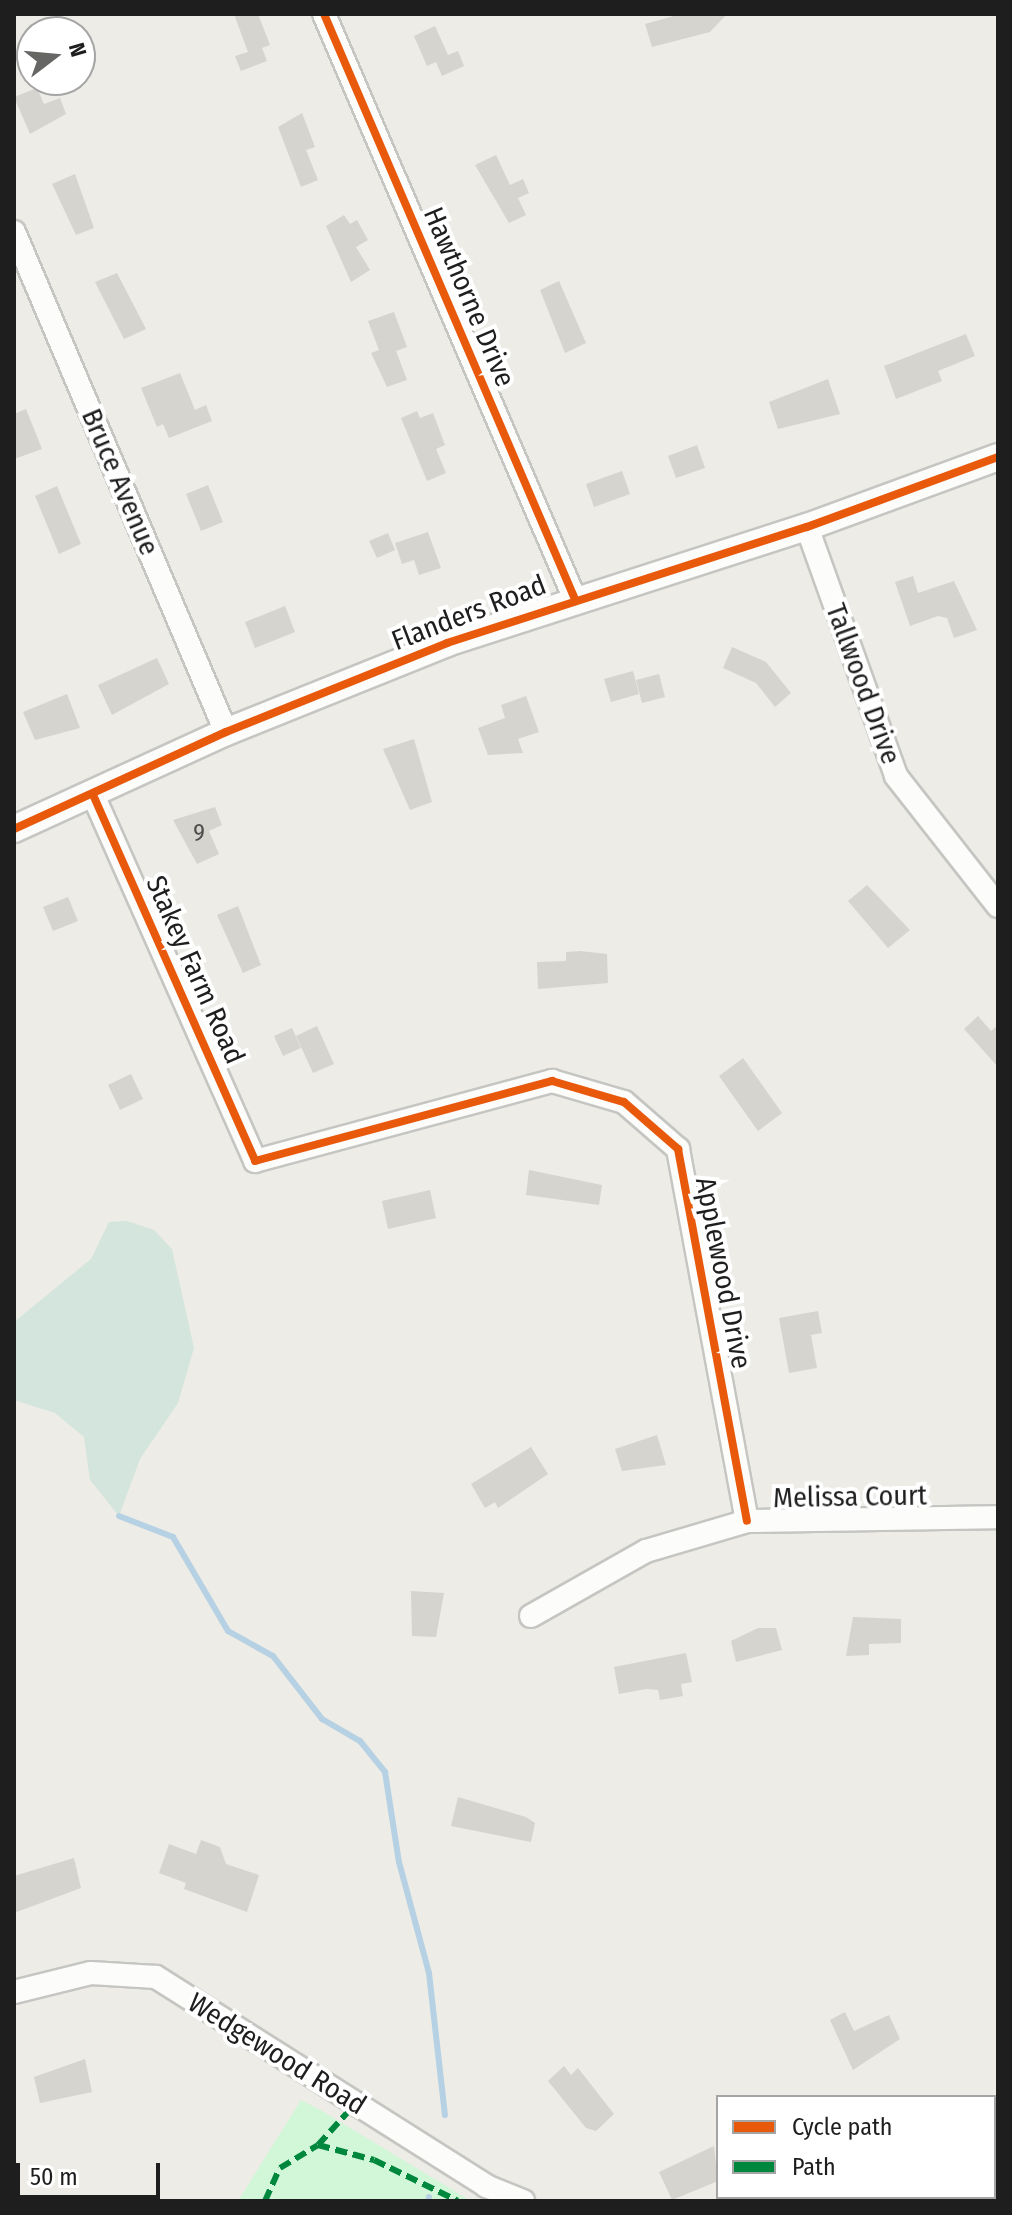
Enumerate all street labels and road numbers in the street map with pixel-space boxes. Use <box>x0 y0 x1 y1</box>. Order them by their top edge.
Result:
street label: Hawthorne Drive <box>416 202 522 392</box>
street label: Bruce Avenue <box>74 404 166 560</box>
street label: Flanders Road <box>387 568 551 658</box>
street label: Tallwood Drive <box>818 599 908 769</box>
street label: Stakey Farm Road <box>138 871 252 1069</box>
street label: Applewood Drive <box>688 1174 758 1372</box>
street label: Melissa Court <box>773 1479 927 1515</box>
street label: Wedgewood Road <box>182 1986 372 2122</box>

